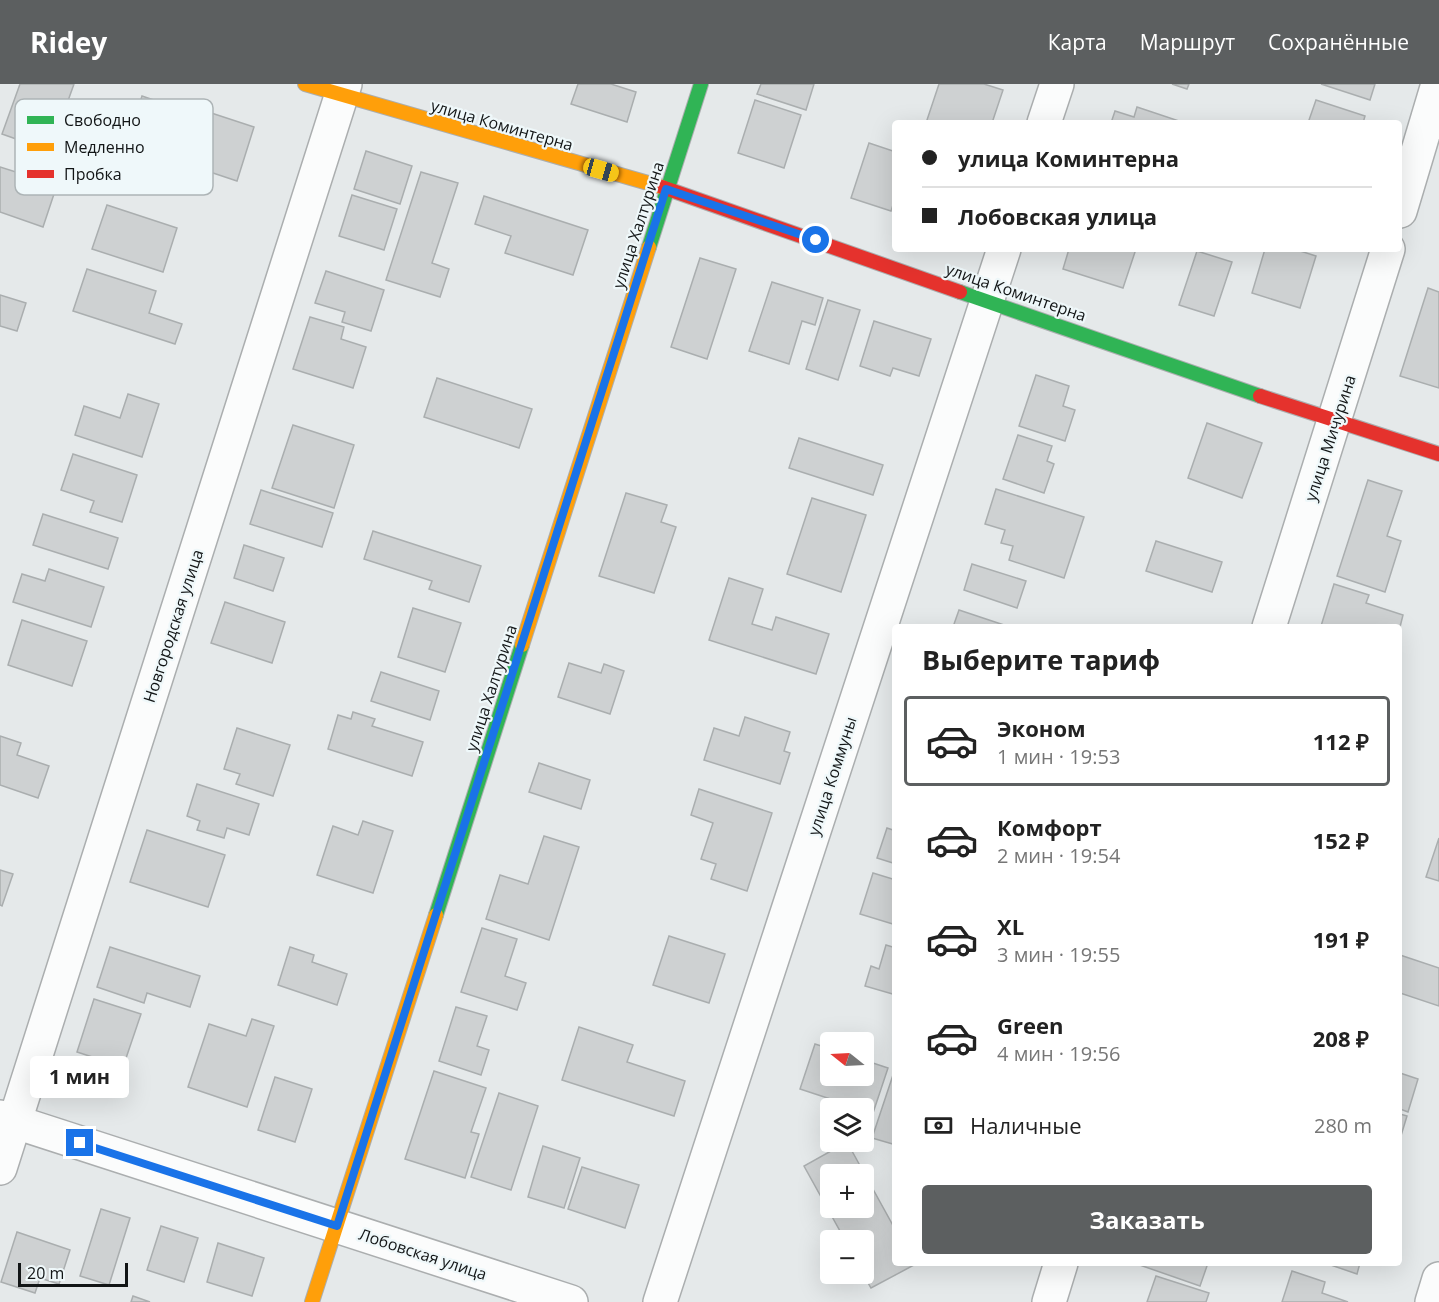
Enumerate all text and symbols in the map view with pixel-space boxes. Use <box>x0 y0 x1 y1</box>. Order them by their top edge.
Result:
text: Ridey <box>30 23 107 61</box>
text: Карта <box>1048 28 1107 56</box>
text: Маршрут <box>1140 28 1235 56</box>
text: Сохранённые <box>1268 28 1409 56</box>
street label: улица Коминтерна <box>428 94 576 156</box>
legend <box>15 99 213 195</box>
text: Свободно <box>64 109 141 131</box>
text: Медленно <box>64 136 145 158</box>
text: улица Коминтерна <box>958 143 1179 173</box>
car <box>581 156 621 184</box>
street label: улица Халтурина <box>607 159 669 291</box>
text: Пробка <box>64 163 122 185</box>
text: Лобовская улица <box>958 201 1157 231</box>
route start <box>802 226 829 253</box>
street label: улица Коминтерна <box>943 258 1089 326</box>
street label: улица Мичурина <box>1299 372 1361 504</box>
street label: Новгородская улица <box>138 547 208 705</box>
street label: улица Халтурина <box>460 622 522 754</box>
text: Выберите тариф <box>922 641 1160 678</box>
text: Эконом <box>997 713 1086 743</box>
street label: улица Коммуны <box>802 714 862 838</box>
icon: car <box>925 714 979 768</box>
text: 112 ₽ <box>1313 726 1369 756</box>
text: 1 мин · 19:53 <box>997 743 1120 770</box>
text: Комфорт <box>997 812 1102 842</box>
icon: car <box>925 813 979 867</box>
text: 152 ₽ <box>1313 825 1369 855</box>
text: 2 мин · 19:54 <box>997 842 1120 869</box>
text: XL <box>997 911 1024 941</box>
icon: car <box>925 912 979 966</box>
text: 191 ₽ <box>1313 924 1369 954</box>
text: 3 мин · 19:55 <box>997 941 1120 968</box>
text: Green <box>997 1010 1063 1040</box>
icon: car <box>925 1011 979 1065</box>
text: 208 ₽ <box>1313 1023 1369 1053</box>
north arrow <box>820 1032 874 1086</box>
map controls <box>820 1032 874 1284</box>
text: 4 мин · 19:56 <box>997 1040 1120 1067</box>
callout: 1 мин <box>31 1056 130 1098</box>
text: 1 мин <box>49 1063 110 1090</box>
button: layers <box>820 1098 874 1152</box>
icon: cash <box>922 1109 955 1142</box>
text: Наличные <box>970 1110 1082 1140</box>
text: 280 m <box>1314 1112 1372 1139</box>
route end <box>66 1129 93 1156</box>
button: + <box>820 1164 874 1218</box>
button: Заказать <box>922 1185 1372 1254</box>
street label: Лобовская улица <box>356 1223 490 1285</box>
button: − <box>820 1230 874 1284</box>
scale bar <box>18 1260 128 1288</box>
text: 20 m <box>27 1262 64 1284</box>

